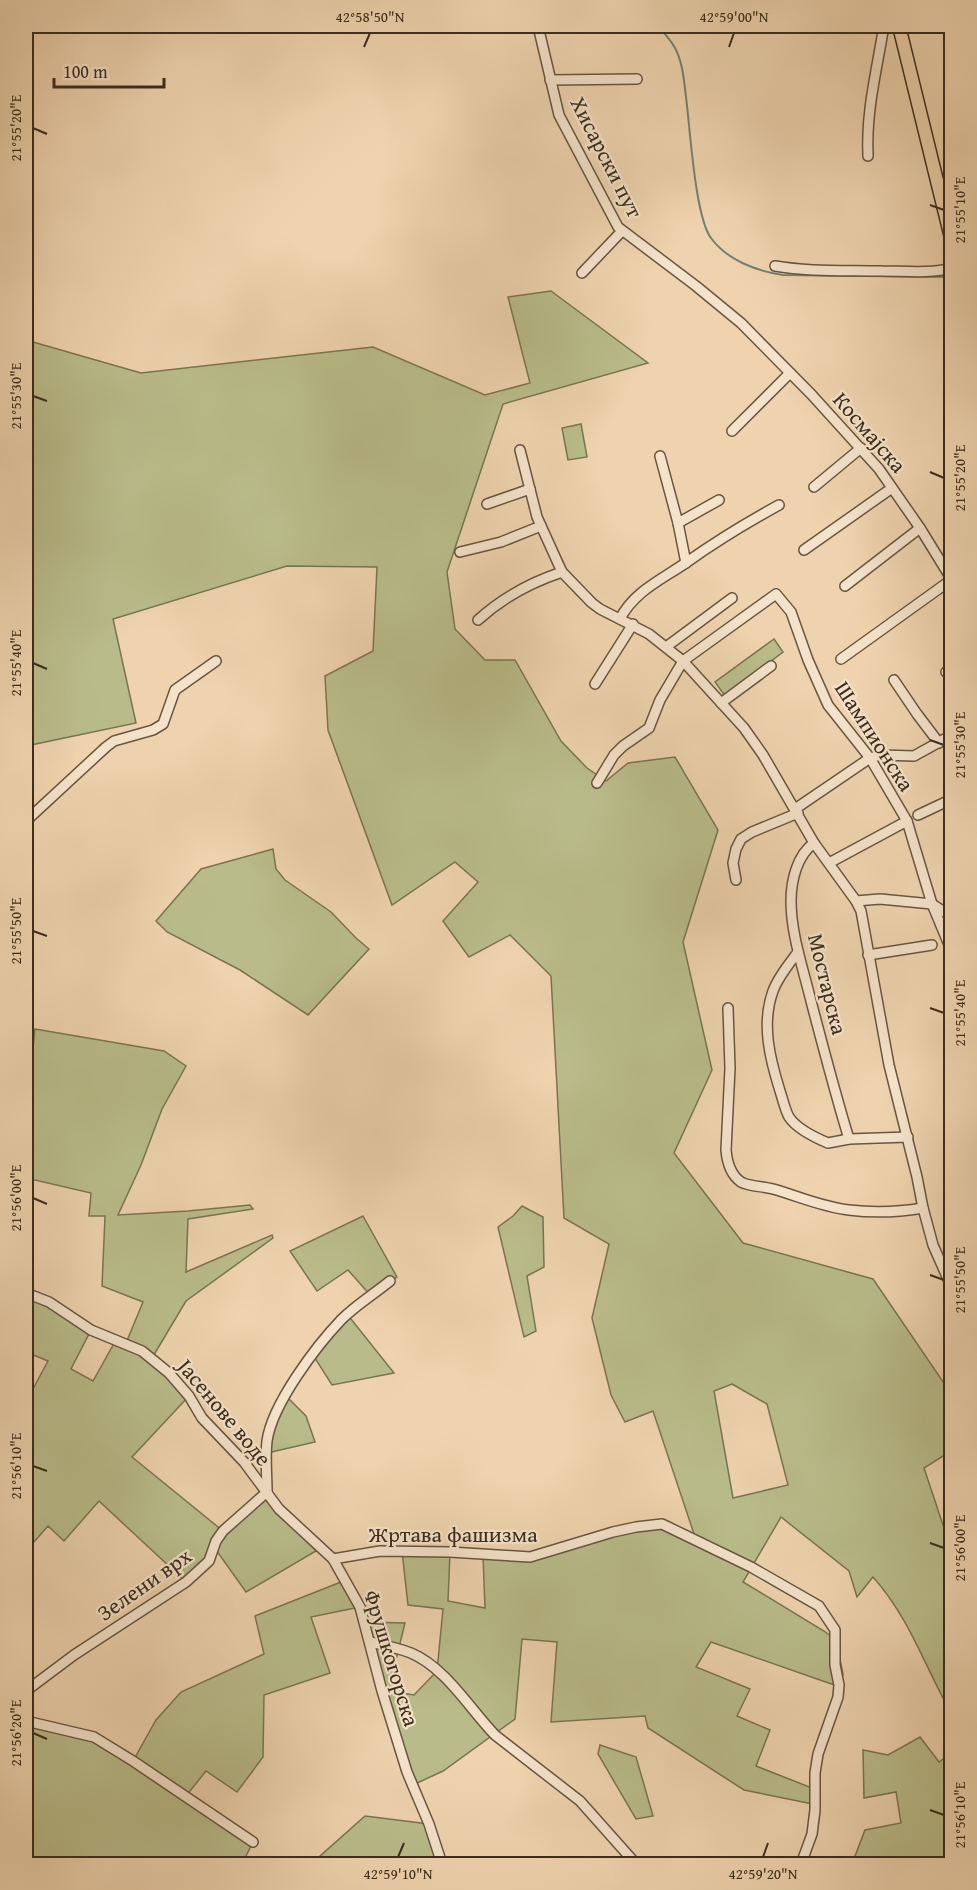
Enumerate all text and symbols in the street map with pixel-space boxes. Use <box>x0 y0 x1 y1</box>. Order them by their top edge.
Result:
text: 42°58'50"N <box>336 6 405 27</box>
text: 42°59'00"N <box>700 6 769 27</box>
scale bar <box>54 51 164 89</box>
text: 100 m <box>63 58 108 85</box>
street label: Хисарски пут <box>563 91 651 224</box>
text: 21°55'20"E <box>5 94 26 161</box>
text: 21°55'10"E <box>949 176 970 243</box>
text: 21°55'30"E <box>5 362 26 429</box>
street label: Космајска <box>826 384 915 480</box>
text: 21°55'20"E <box>949 444 970 511</box>
text: 21°55'40"E <box>5 629 26 696</box>
street label: Шампионска <box>827 675 923 798</box>
text: 21°55'30"E <box>949 711 970 778</box>
text: 21°55'50"E <box>5 897 26 964</box>
street label: Мостарска <box>800 930 856 1038</box>
text: 21°55'40"E <box>949 979 970 1046</box>
text: 21°56'00"E <box>5 1164 26 1231</box>
text: 21°55'50"E <box>949 1246 970 1313</box>
street label: Јасенове воде <box>169 1349 280 1473</box>
text: 21°56'10"E <box>5 1432 26 1499</box>
text: 21°56'00"E <box>949 1514 970 1581</box>
street label: Жртава фашизма <box>367 1518 538 1550</box>
street label: Зелени врх <box>90 1539 198 1628</box>
street label: Фрушкогорска <box>356 1586 428 1731</box>
text: 21°56'20"E <box>5 1699 26 1766</box>
text: 21°56'10"E <box>949 1781 970 1848</box>
text: 42°59'10"N <box>364 1863 433 1884</box>
text: 42°59'20"N <box>729 1863 798 1884</box>

